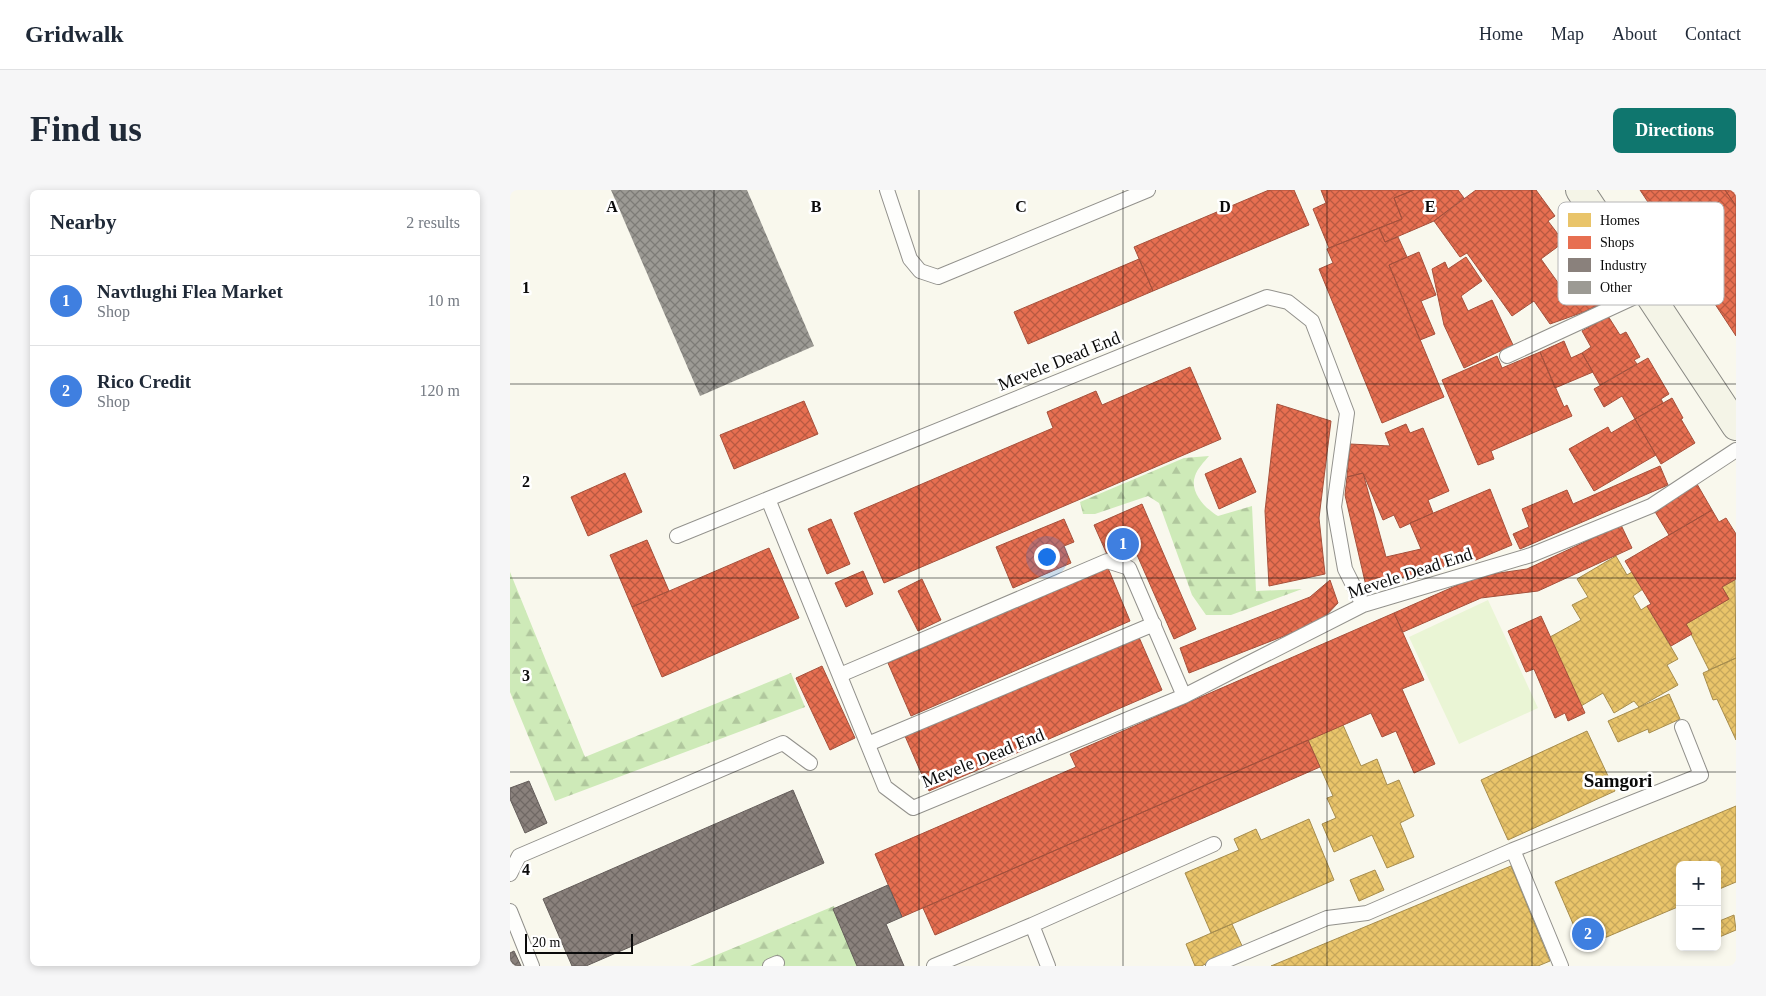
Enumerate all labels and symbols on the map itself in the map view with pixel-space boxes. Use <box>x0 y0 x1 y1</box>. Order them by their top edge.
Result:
text: A <box>606 198 618 215</box>
text: B <box>811 198 822 215</box>
text: C <box>1015 198 1027 215</box>
text: D <box>1219 198 1231 215</box>
text: E <box>1425 198 1435 215</box>
legend <box>1558 202 1724 305</box>
text: Homes <box>1600 213 1640 228</box>
text: Shops <box>1600 235 1634 250</box>
text: Industry <box>1600 258 1647 273</box>
text: 1 <box>522 279 530 296</box>
text: Other <box>1600 280 1632 295</box>
street label: Mevele Dead End <box>995 327 1123 395</box>
text: 2 <box>522 473 530 490</box>
pin: 1 <box>1107 525 1139 563</box>
street label: Mevele Dead End <box>1345 543 1475 603</box>
your location <box>1034 544 1060 570</box>
text: 3 <box>522 667 530 684</box>
street label: Mevele Dead End <box>919 724 1047 792</box>
district label: Samgori <box>1584 770 1652 791</box>
text: 4 <box>522 861 530 878</box>
pin: 2 <box>1572 915 1604 953</box>
scale bar <box>525 931 632 954</box>

